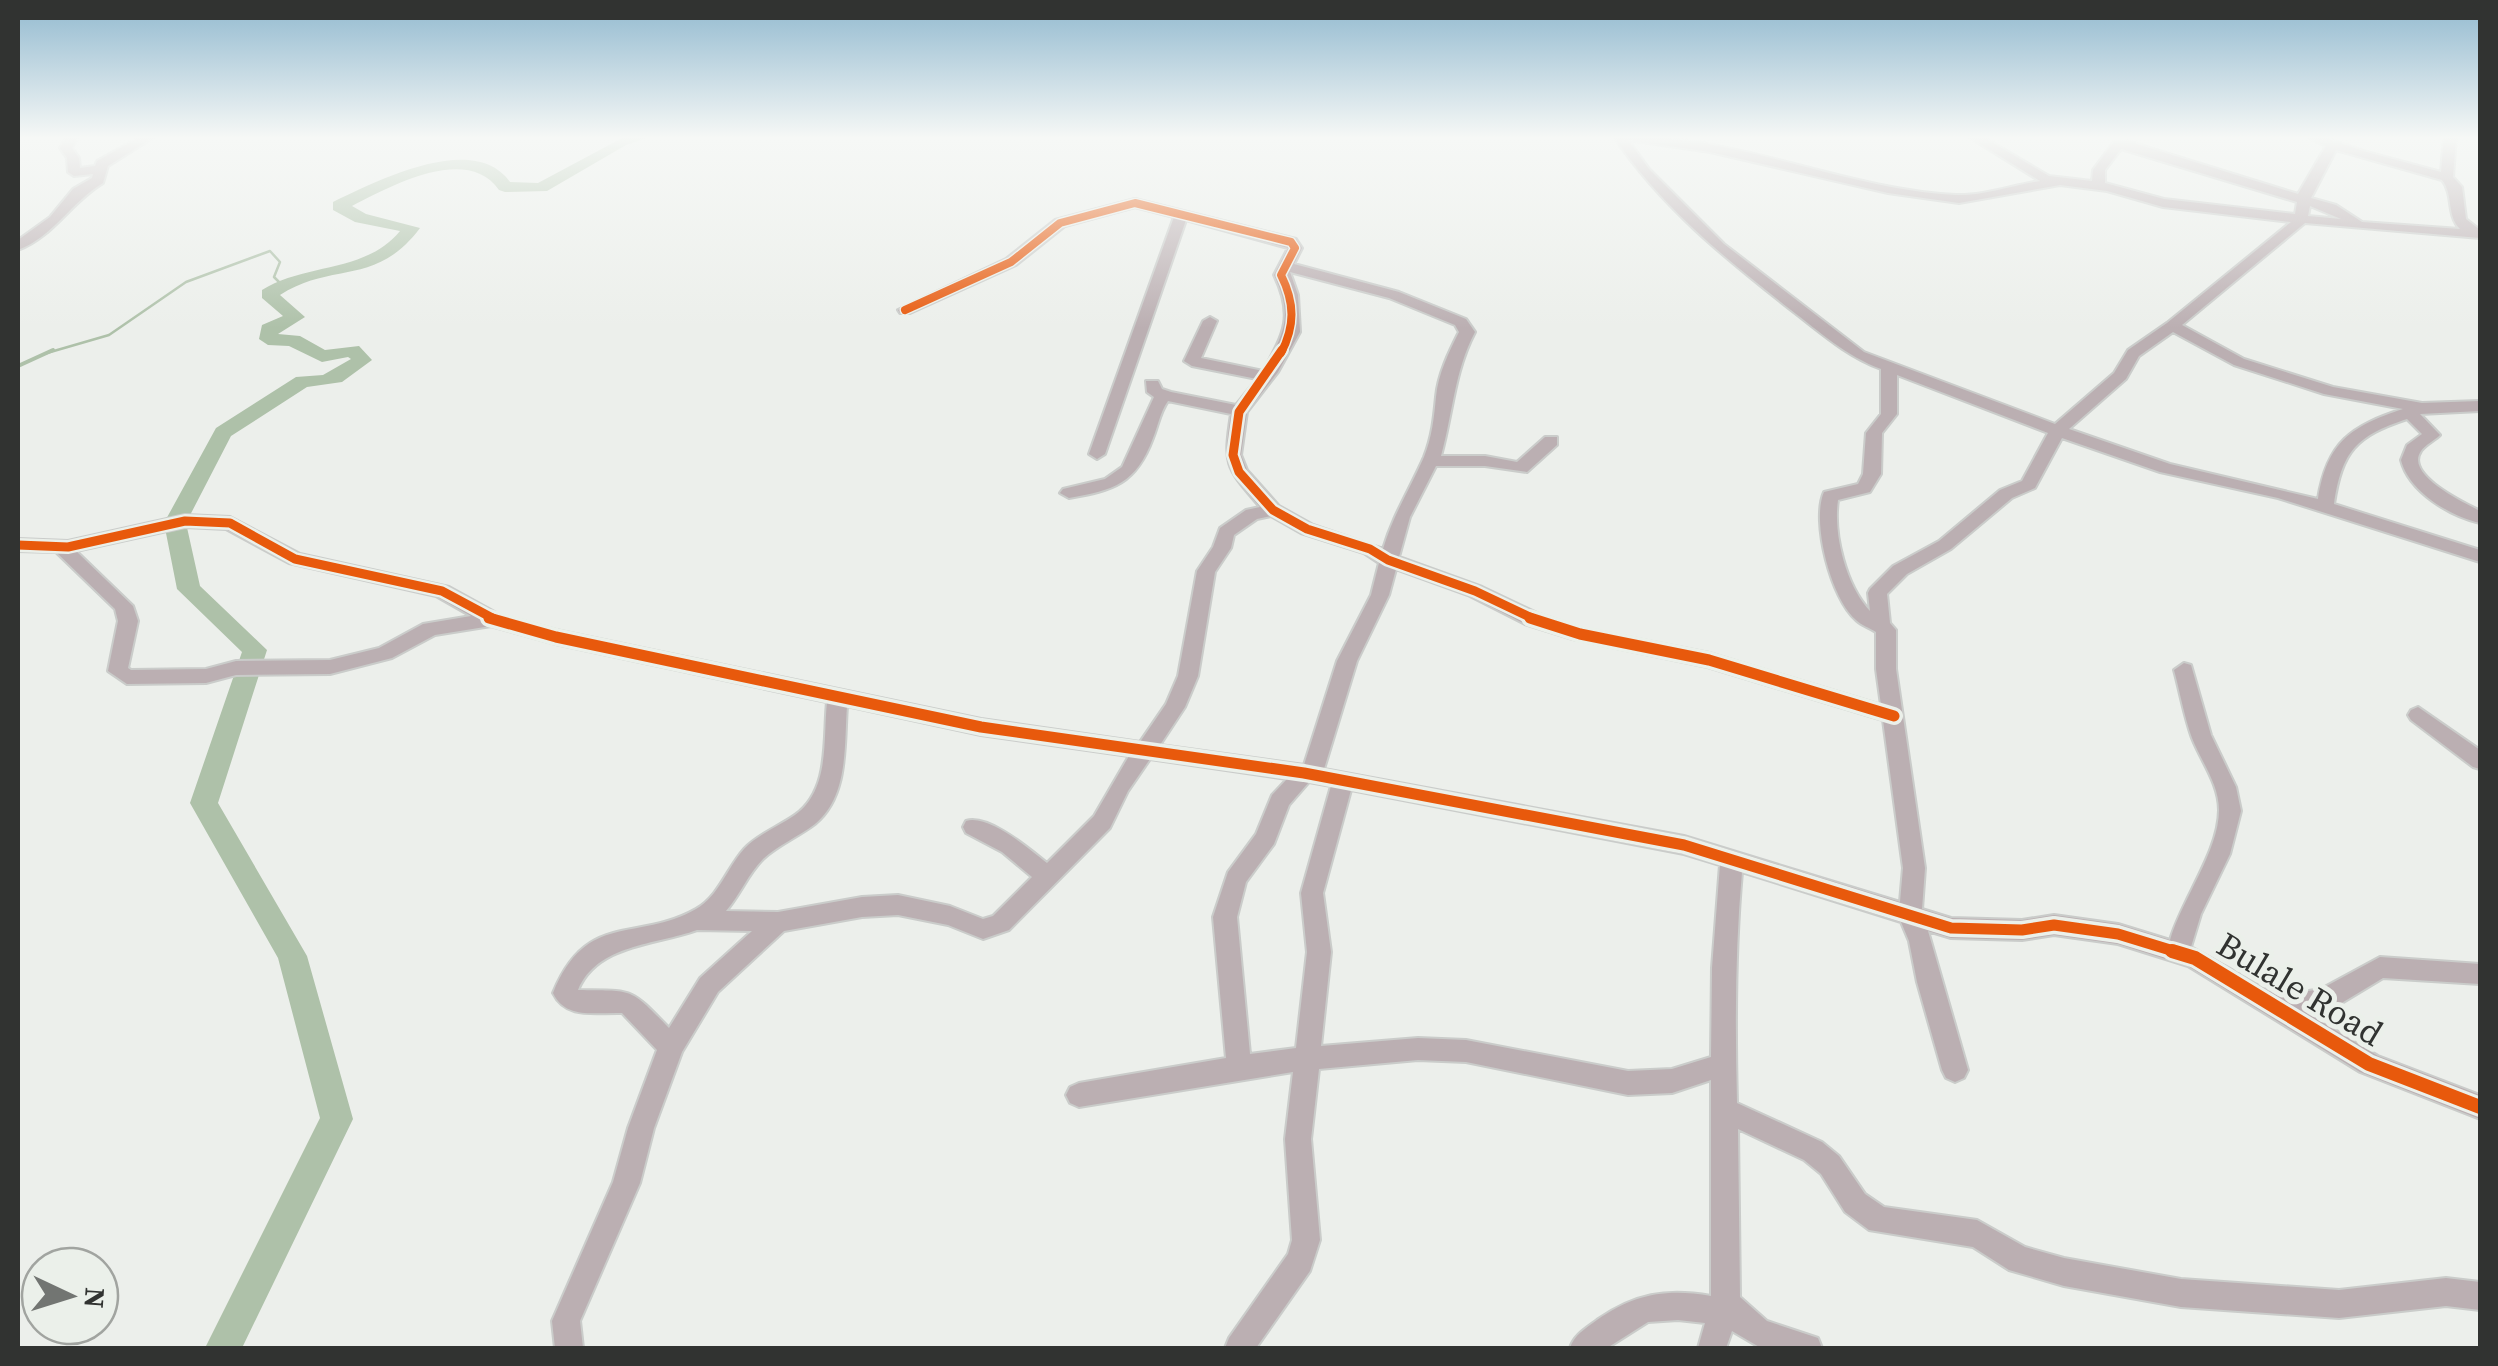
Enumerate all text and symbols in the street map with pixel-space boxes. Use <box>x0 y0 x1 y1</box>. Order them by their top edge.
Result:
street label: Bulale Road <box>2208 921 2392 1057</box>
north arrow <box>20 1246 120 1346</box>
text: N <box>75 1286 115 1309</box>

